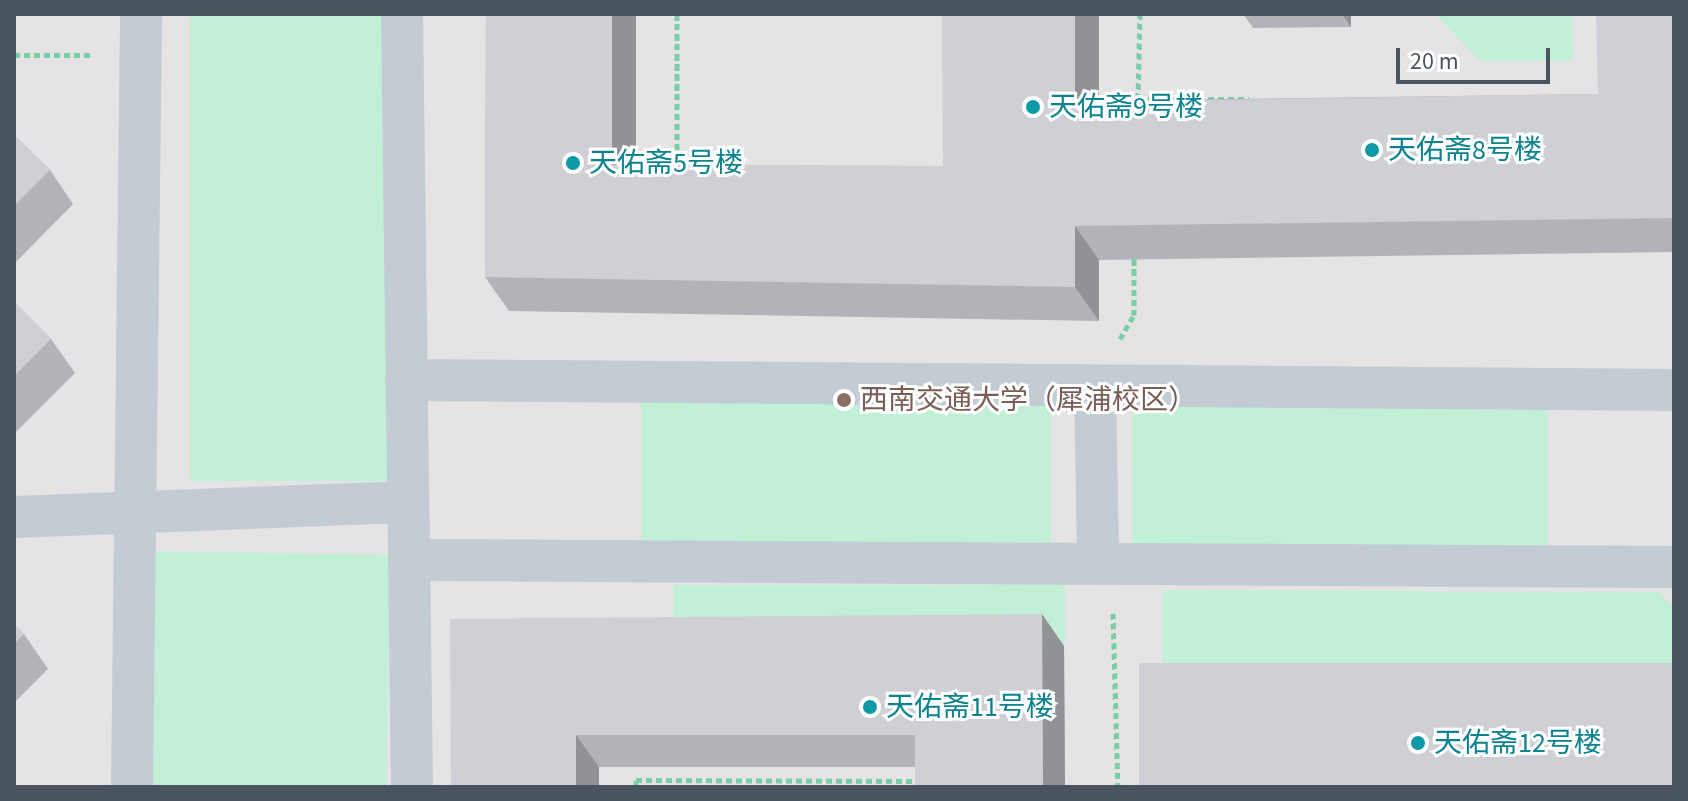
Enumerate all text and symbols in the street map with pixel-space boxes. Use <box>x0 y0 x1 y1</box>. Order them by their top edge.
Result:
scale bar <box>1400 32 1554 82</box>
text: 20 m <box>1410 44 1459 79</box>
place label: 天佑斋9号楼 <box>1049 90 1203 124</box>
marker: 天佑斋9号楼 <box>1024 98 1042 116</box>
place label: 天佑斋8号楼 <box>1388 133 1542 167</box>
marker: 天佑斋8号楼 <box>1363 141 1381 159</box>
place label: 天佑斋5号楼 <box>589 146 743 180</box>
marker: 天佑斋5号楼 <box>564 154 582 172</box>
place label: 西南交通大学（犀浦校区） <box>860 383 1196 417</box>
marker: 西南交通大学（犀浦校区） <box>835 391 853 409</box>
place label: 天佑斋11号楼 <box>886 690 1054 724</box>
marker: 天佑斋11号楼 <box>861 698 879 716</box>
place label: 天佑斋12号楼 <box>1434 726 1602 760</box>
marker: 天佑斋12号楼 <box>1409 734 1427 752</box>

